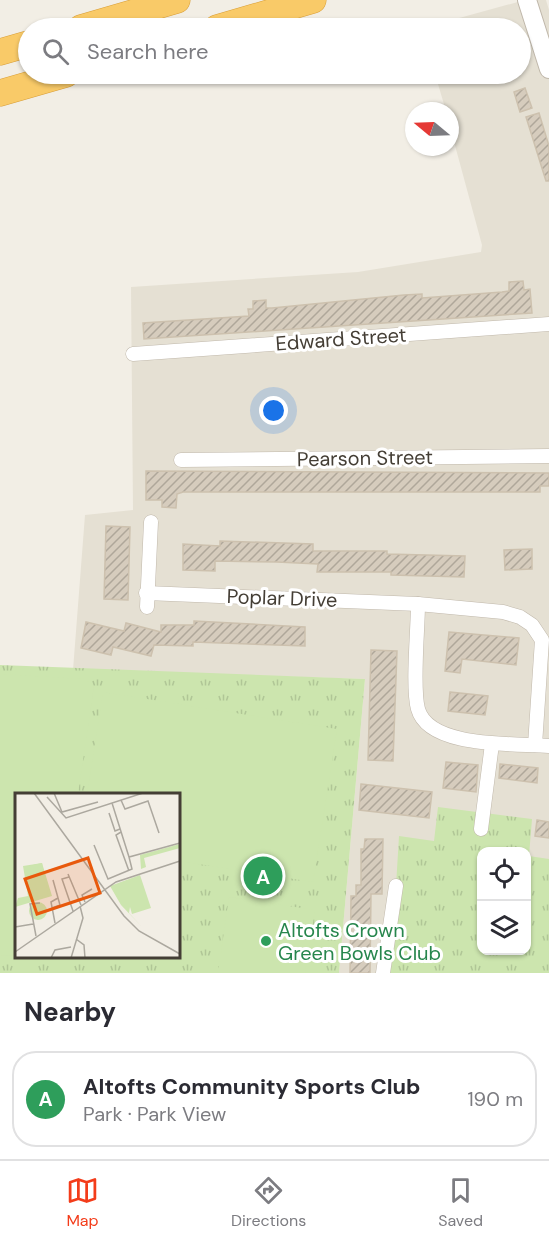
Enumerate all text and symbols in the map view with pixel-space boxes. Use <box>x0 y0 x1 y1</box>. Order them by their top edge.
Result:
search box <box>18 18 531 84</box>
icon: search <box>39 35 72 68</box>
text: Search here <box>87 37 208 66</box>
north arrow <box>405 102 459 156</box>
street label: Edward Street <box>275 321 407 357</box>
your location <box>259 396 288 425</box>
street label: Pearson Street <box>297 444 433 472</box>
street label: Poplar Drive <box>226 583 338 613</box>
inset map <box>15 793 180 958</box>
map controls <box>477 847 531 955</box>
button: locate <box>477 847 531 901</box>
pin: A <box>244 854 282 898</box>
button: layers <box>477 901 531 955</box>
place label: Altofts Crown Green Bowls Club <box>278 917 441 966</box>
marker: Altofts Crown Green Bowls Club <box>259 934 273 948</box>
text: Nearby <box>24 995 116 1029</box>
text: Altofts Community Sports Club <box>83 1072 421 1101</box>
text: A <box>38 1086 53 1112</box>
text: 190 m <box>467 1086 523 1112</box>
text: Park · Park View <box>83 1101 226 1127</box>
tab: Map <box>66 1174 99 1231</box>
tab: Directions <box>231 1174 306 1231</box>
tab: Saved <box>438 1174 483 1231</box>

